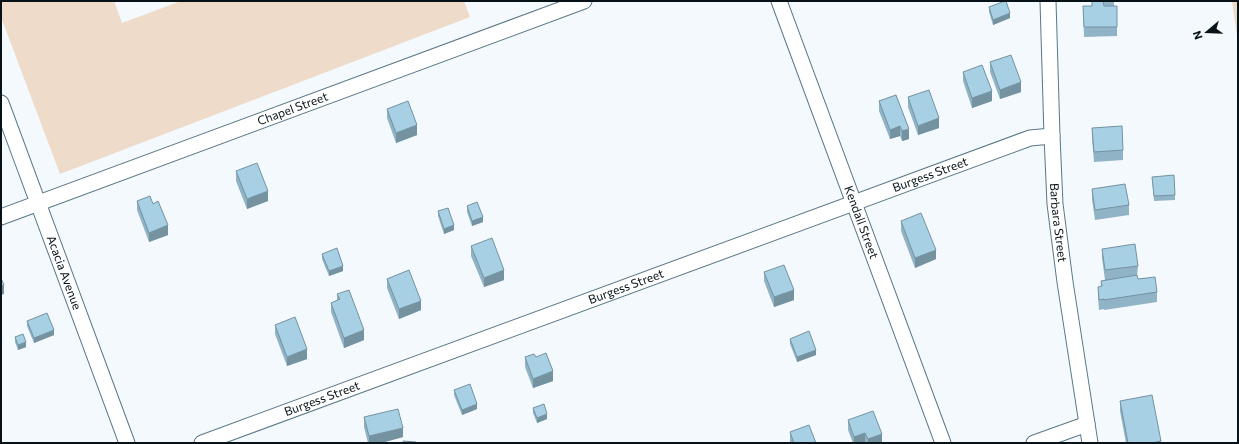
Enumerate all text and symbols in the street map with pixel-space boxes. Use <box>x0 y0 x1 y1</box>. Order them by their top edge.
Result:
north arrow <box>1187 12 1227 52</box>
text: N <box>1190 29 1205 41</box>
street label: Chapel Street <box>255 89 330 127</box>
street label: Burgess Street <box>890 154 969 194</box>
street label: Barbara Street <box>1048 183 1070 263</box>
street label: Kendall Street <box>842 184 882 260</box>
street label: Acacia Avenue <box>45 233 85 311</box>
street label: Burgess Street <box>586 266 665 306</box>
street label: Burgess Street <box>282 378 361 418</box>

